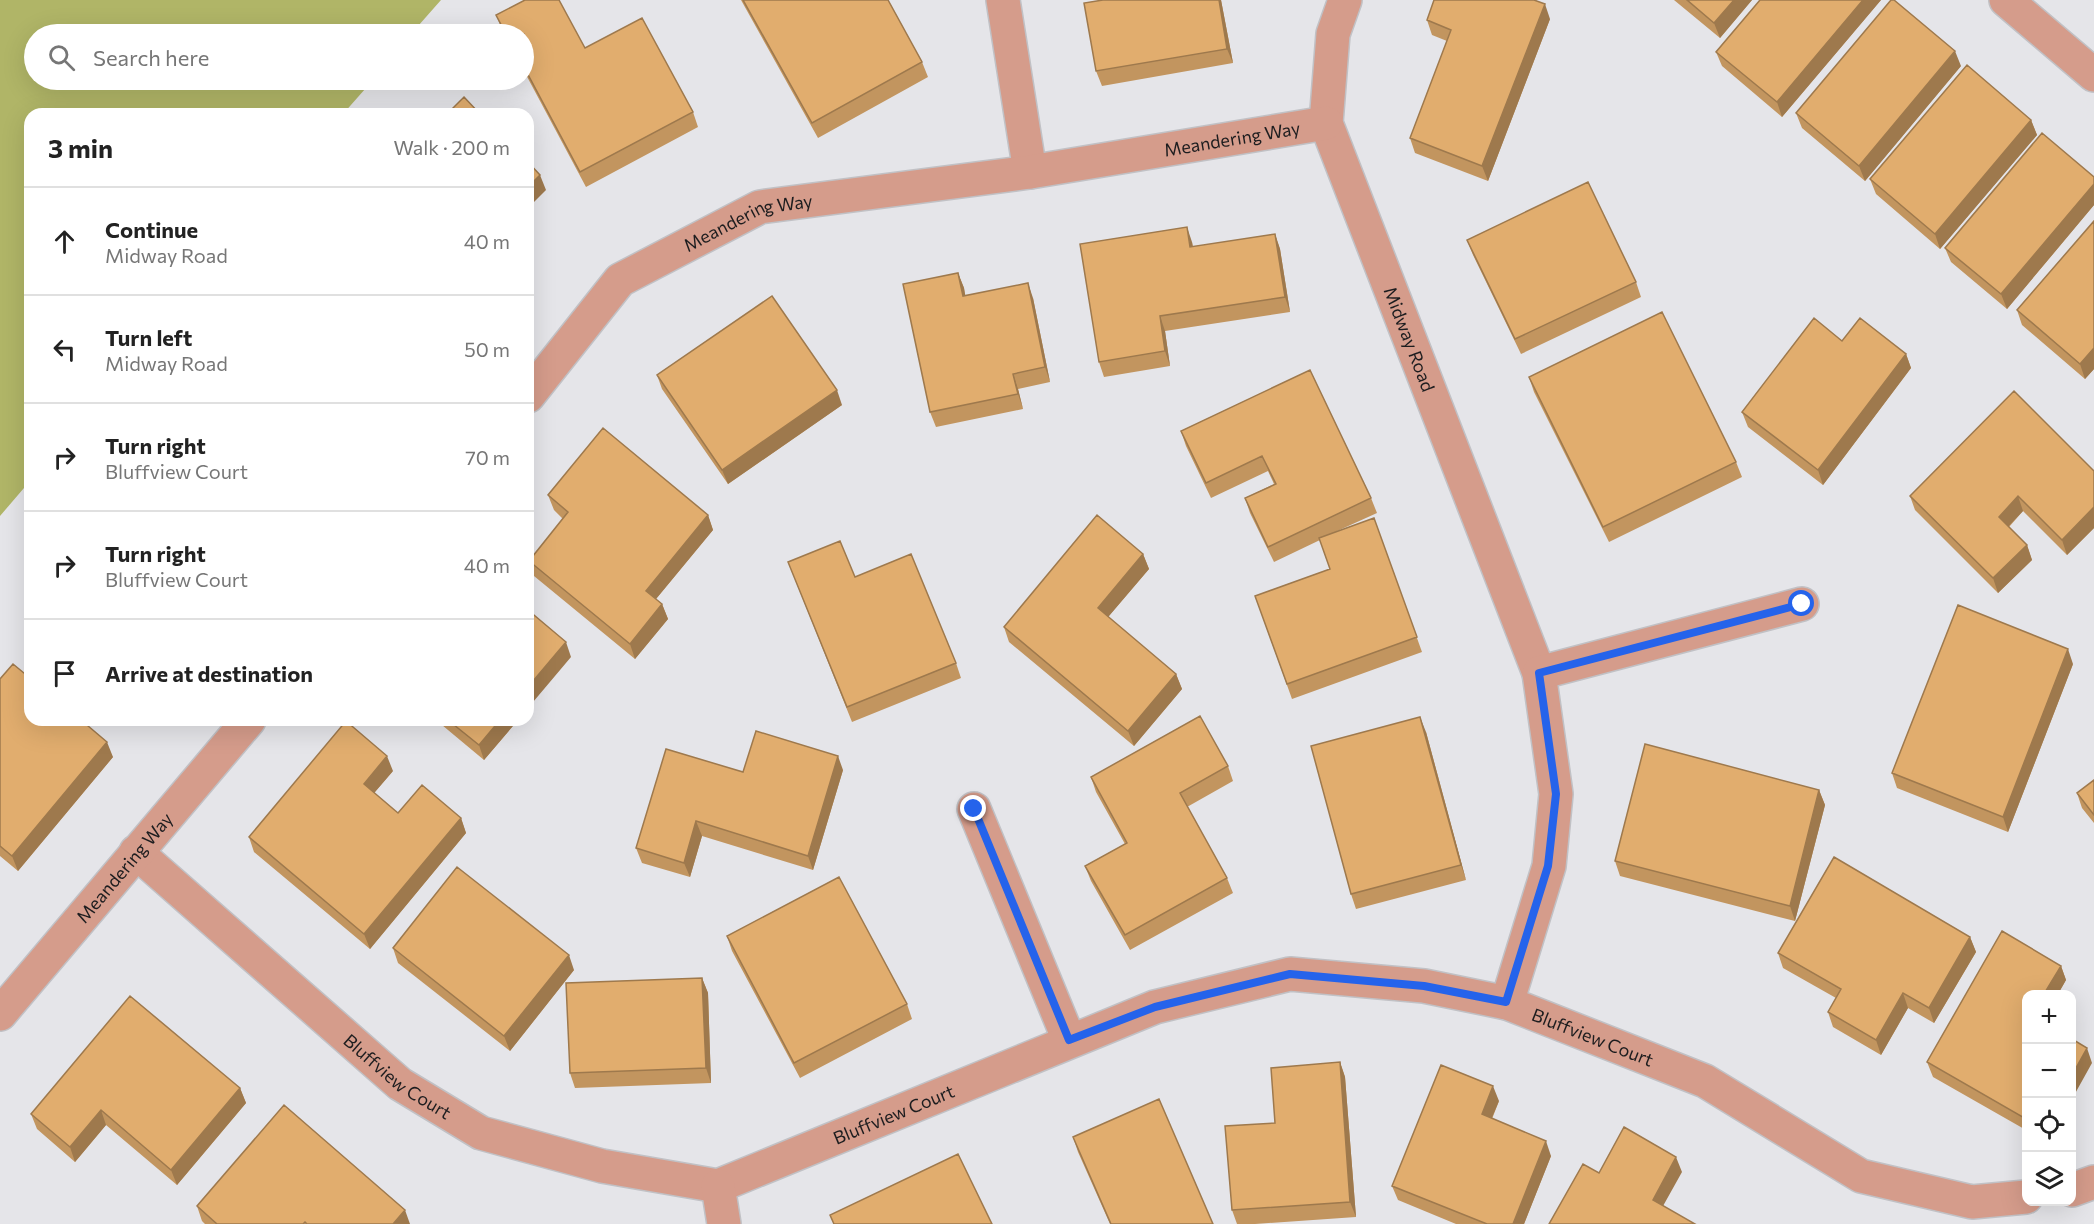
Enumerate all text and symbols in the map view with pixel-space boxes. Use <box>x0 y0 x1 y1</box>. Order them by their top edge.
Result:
search box <box>24 24 534 90</box>
icon: search <box>45 41 78 74</box>
text: Search here <box>93 44 209 71</box>
street label: Meandering Way <box>1162 116 1302 161</box>
text: 3 min <box>48 132 113 163</box>
text: Walk · 200 m <box>393 135 510 159</box>
street label: Meandering Way <box>680 189 814 256</box>
text: Continue <box>105 216 198 243</box>
icon: ahead <box>48 225 81 258</box>
text: 40 m <box>464 229 510 253</box>
text: Midway Road <box>105 243 228 267</box>
street label: Midway Road <box>1379 283 1440 395</box>
text: Turn left <box>105 324 192 351</box>
icon: left <box>48 333 81 366</box>
text: 50 m <box>464 337 510 361</box>
text: Midway Road <box>105 351 228 375</box>
text: Turn right <box>105 432 206 459</box>
icon: right <box>48 441 81 474</box>
text: 70 m <box>465 445 510 469</box>
text: Bluffview Court <box>105 459 248 483</box>
text: Turn right <box>105 540 206 567</box>
icon: right <box>48 549 81 582</box>
text: 40 m <box>464 553 510 577</box>
text: Bluffview Court <box>105 567 248 591</box>
route start <box>1788 590 1814 616</box>
icon: arrive <box>48 657 81 690</box>
text: Arrive at destination <box>105 660 313 687</box>
route end <box>960 795 986 821</box>
street label: Meandering Way <box>71 808 177 927</box>
map controls <box>2022 990 2076 1206</box>
button: + <box>2022 990 2076 1044</box>
street label: Bluffview Court <box>1529 1003 1657 1071</box>
street label: Bluffview Court <box>339 1029 455 1123</box>
button: − <box>2022 1044 2076 1098</box>
street label: Bluffview Court <box>830 1079 957 1149</box>
button: locate <box>2022 1098 2076 1152</box>
button: layers <box>2022 1152 2076 1206</box>

